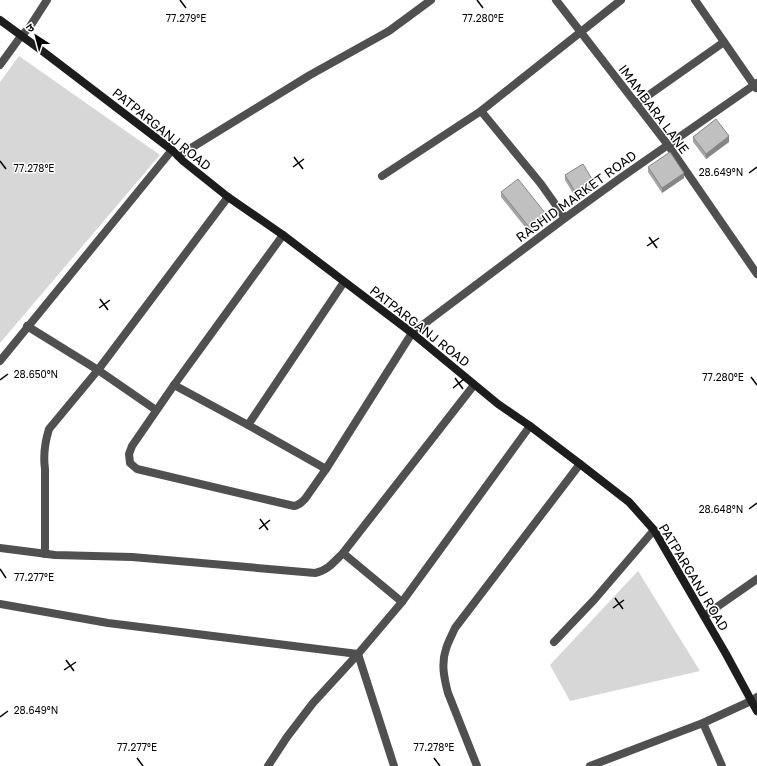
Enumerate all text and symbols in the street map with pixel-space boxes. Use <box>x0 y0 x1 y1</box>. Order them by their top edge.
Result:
text: 77.279°E <box>166 12 206 24</box>
text: 77.280°E <box>462 12 504 24</box>
north arrow <box>16 16 56 56</box>
text: उ <box>23 20 37 35</box>
street label: IMAMBARA LANE <box>615 61 693 157</box>
street label: PATPARGANJ ROAD <box>109 84 215 174</box>
street label: RASHID MARKET ROAD <box>513 147 639 245</box>
text: 77.278°E <box>14 162 54 174</box>
text: 28.649°N <box>699 166 743 178</box>
street label: PATPARGANJ ROAD <box>367 282 473 370</box>
text: 28.650°N <box>14 368 58 380</box>
text: 77.280°E <box>702 371 744 383</box>
text: 28.648°N <box>699 503 743 515</box>
street label: PATPARGANJ ROAD <box>656 521 732 633</box>
text: 77.277°E <box>14 571 54 583</box>
text: 28.649°N <box>14 704 58 716</box>
text: 77.277°E <box>117 741 157 753</box>
text: 77.278°E <box>414 741 454 753</box>

